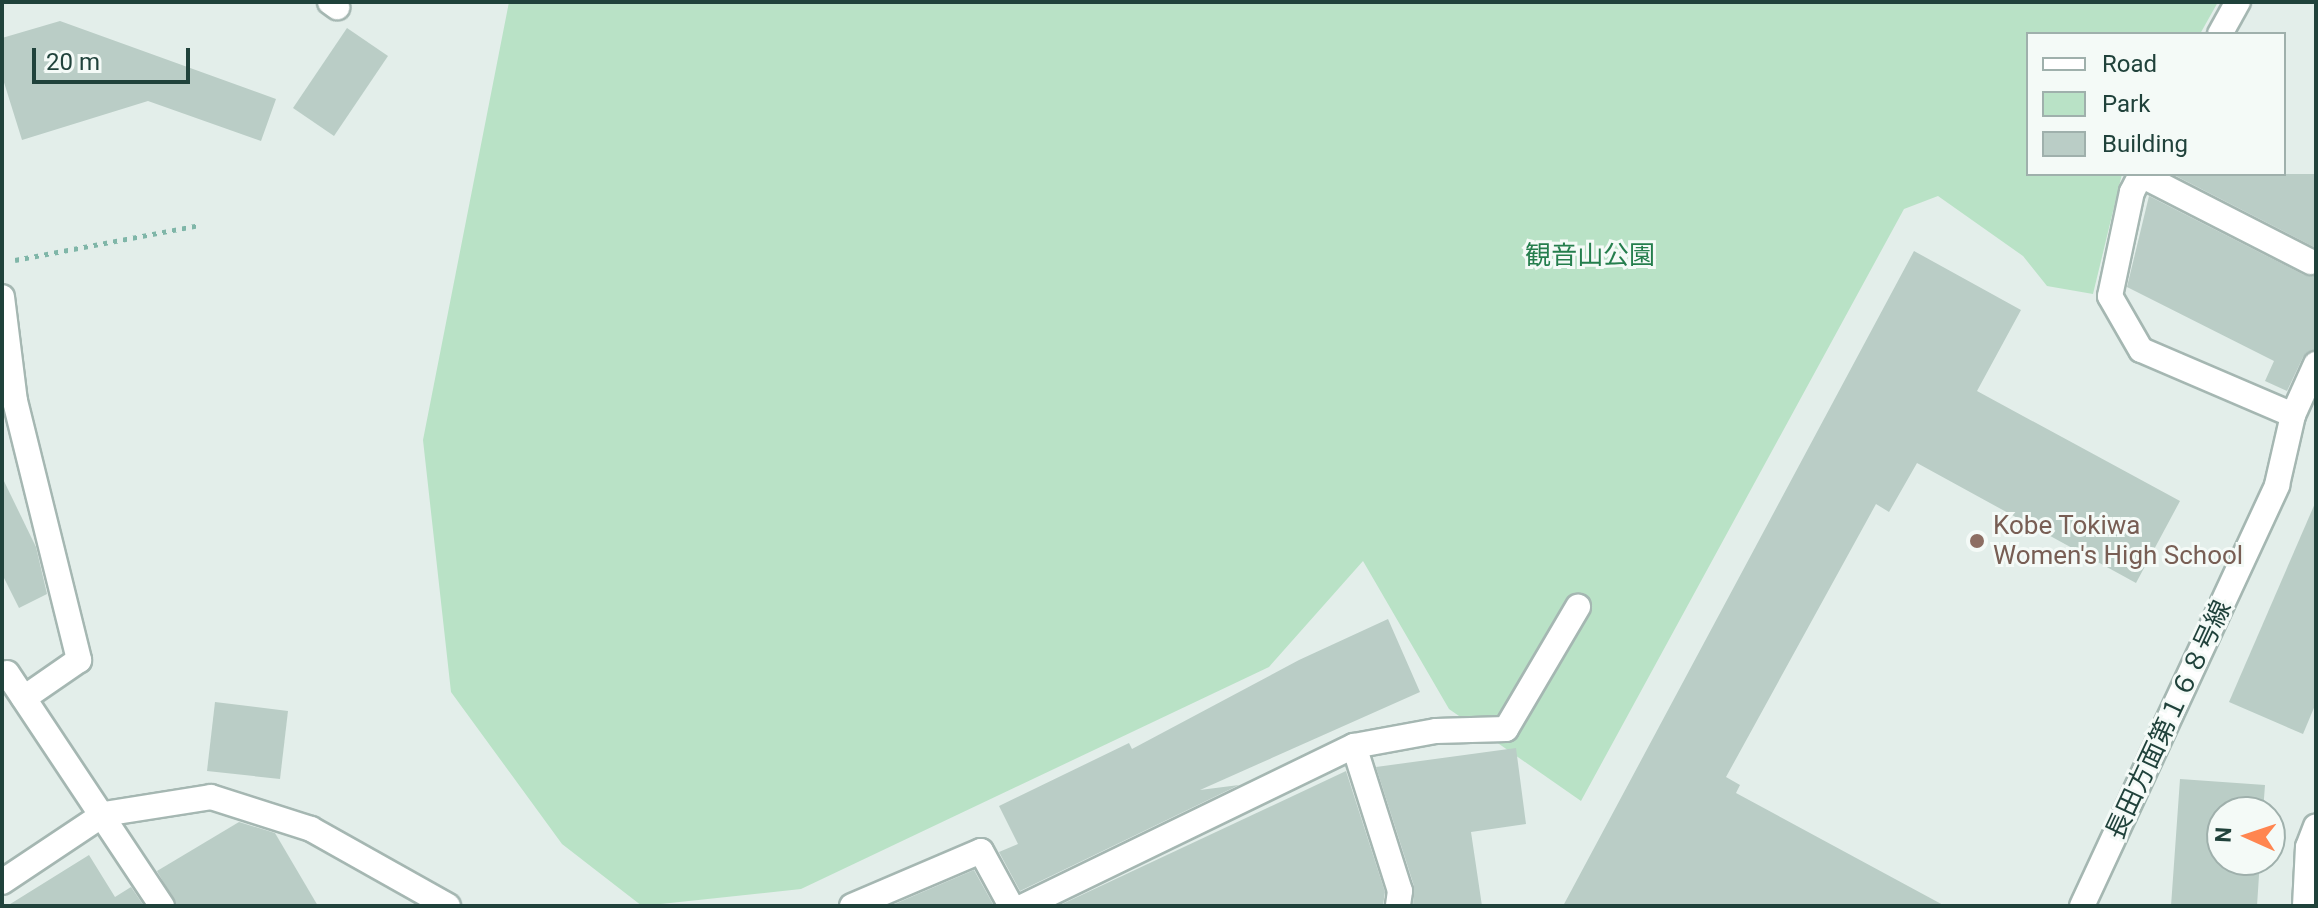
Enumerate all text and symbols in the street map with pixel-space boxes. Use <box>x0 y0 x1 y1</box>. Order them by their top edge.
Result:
scale bar <box>36 32 194 82</box>
legend <box>2026 32 2286 176</box>
text: 20 m <box>46 48 100 76</box>
text: Road <box>2102 50 2157 78</box>
text: Park <box>2102 90 2150 118</box>
text: Building <box>2102 130 2188 158</box>
park label: 観音山公園 <box>1525 240 1655 272</box>
place label: Kobe Tokiwa Women's High School <box>1993 510 2243 572</box>
marker: Kobe Tokiwa Women's High School <box>1968 532 1986 550</box>
street label: 長田方面第１６８号線 <box>2100 596 2238 844</box>
north arrow <box>2206 796 2286 876</box>
text: N <box>2211 826 2236 843</box>

